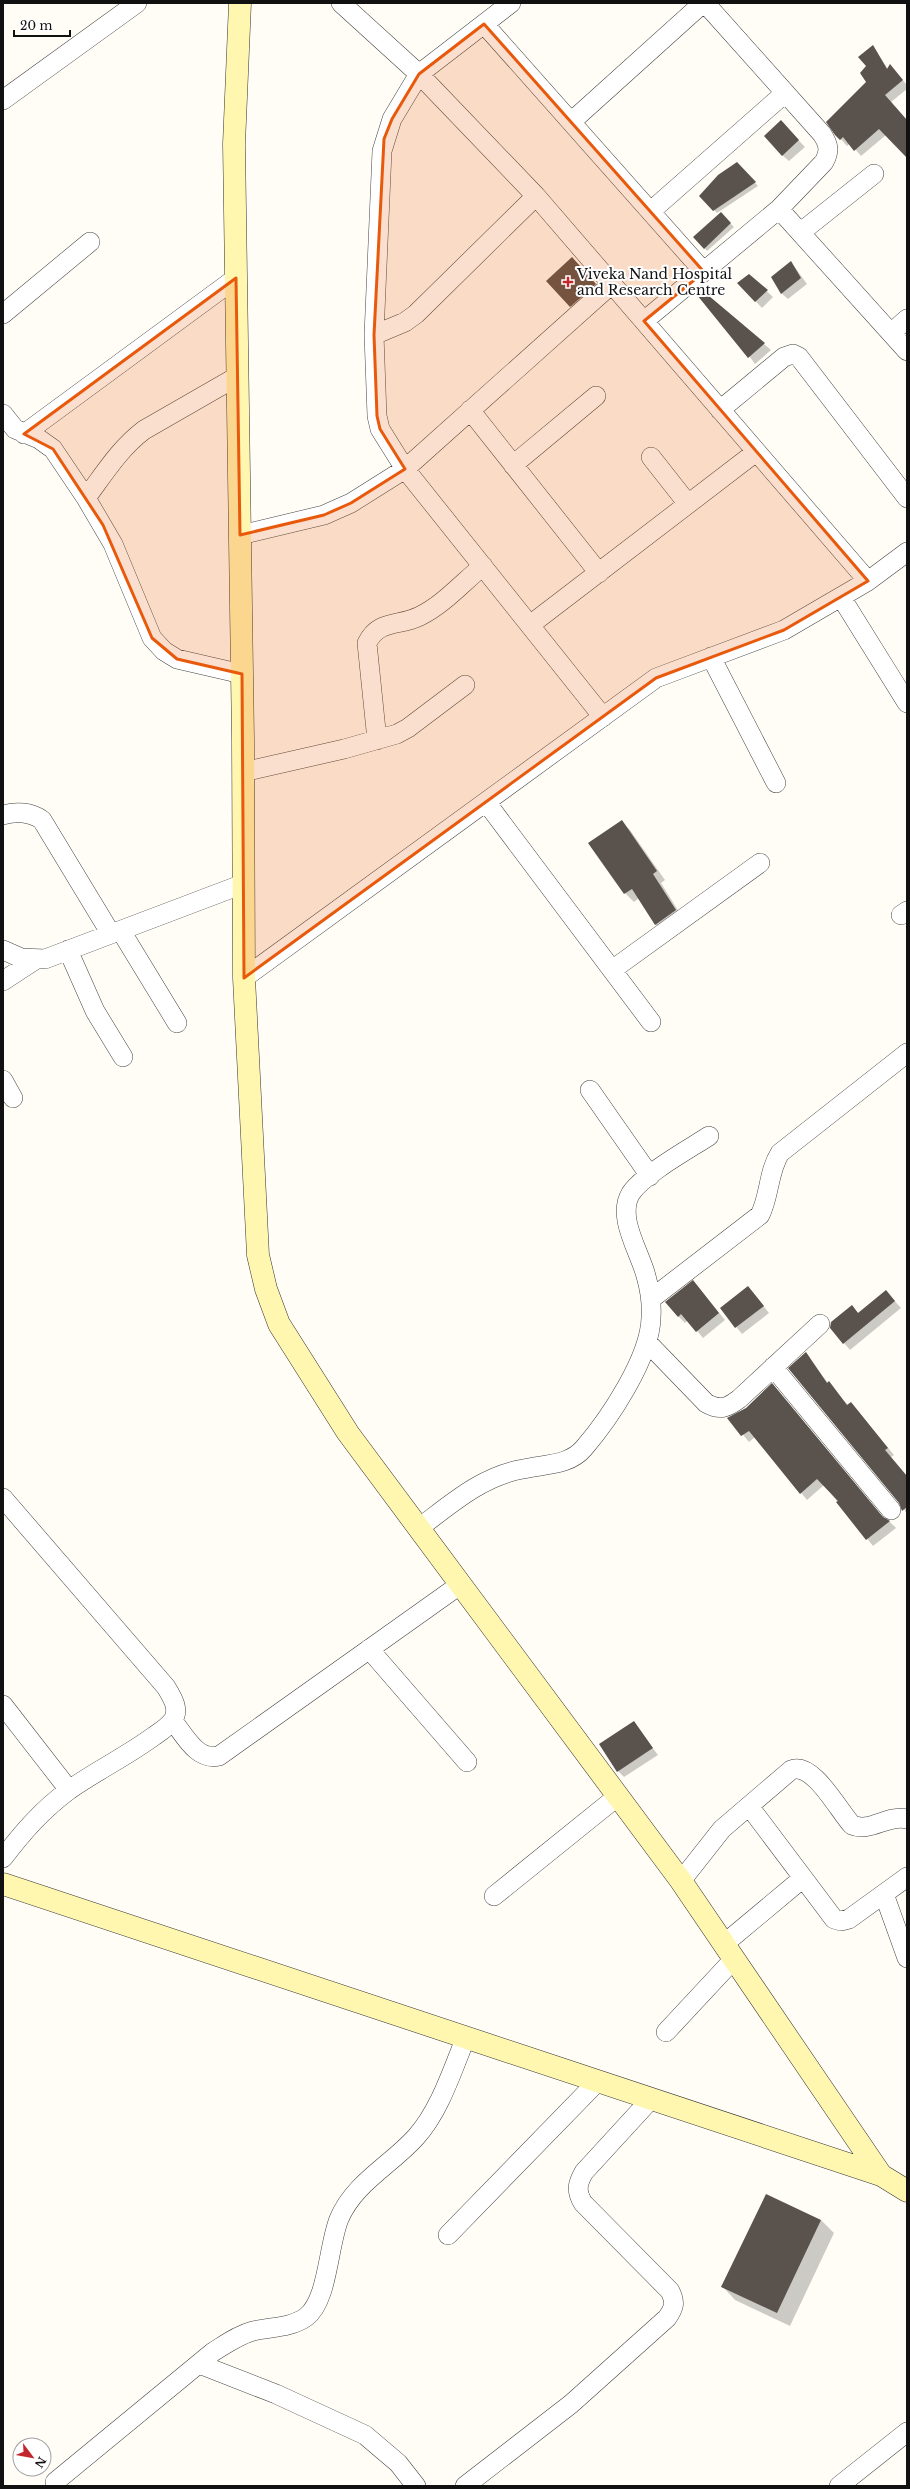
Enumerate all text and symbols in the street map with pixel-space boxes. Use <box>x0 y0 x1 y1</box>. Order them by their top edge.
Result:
scale bar <box>14 12 70 38</box>
text: 20 m <box>20 18 52 33</box>
place label: Viveka Nand Hospital and Research Centre <box>576 265 732 299</box>
marker: Viveka Nand Hospital and Research Centre <box>562 276 574 288</box>
north arrow <box>12 2437 52 2477</box>
text: N <box>31 2454 49 2471</box>

